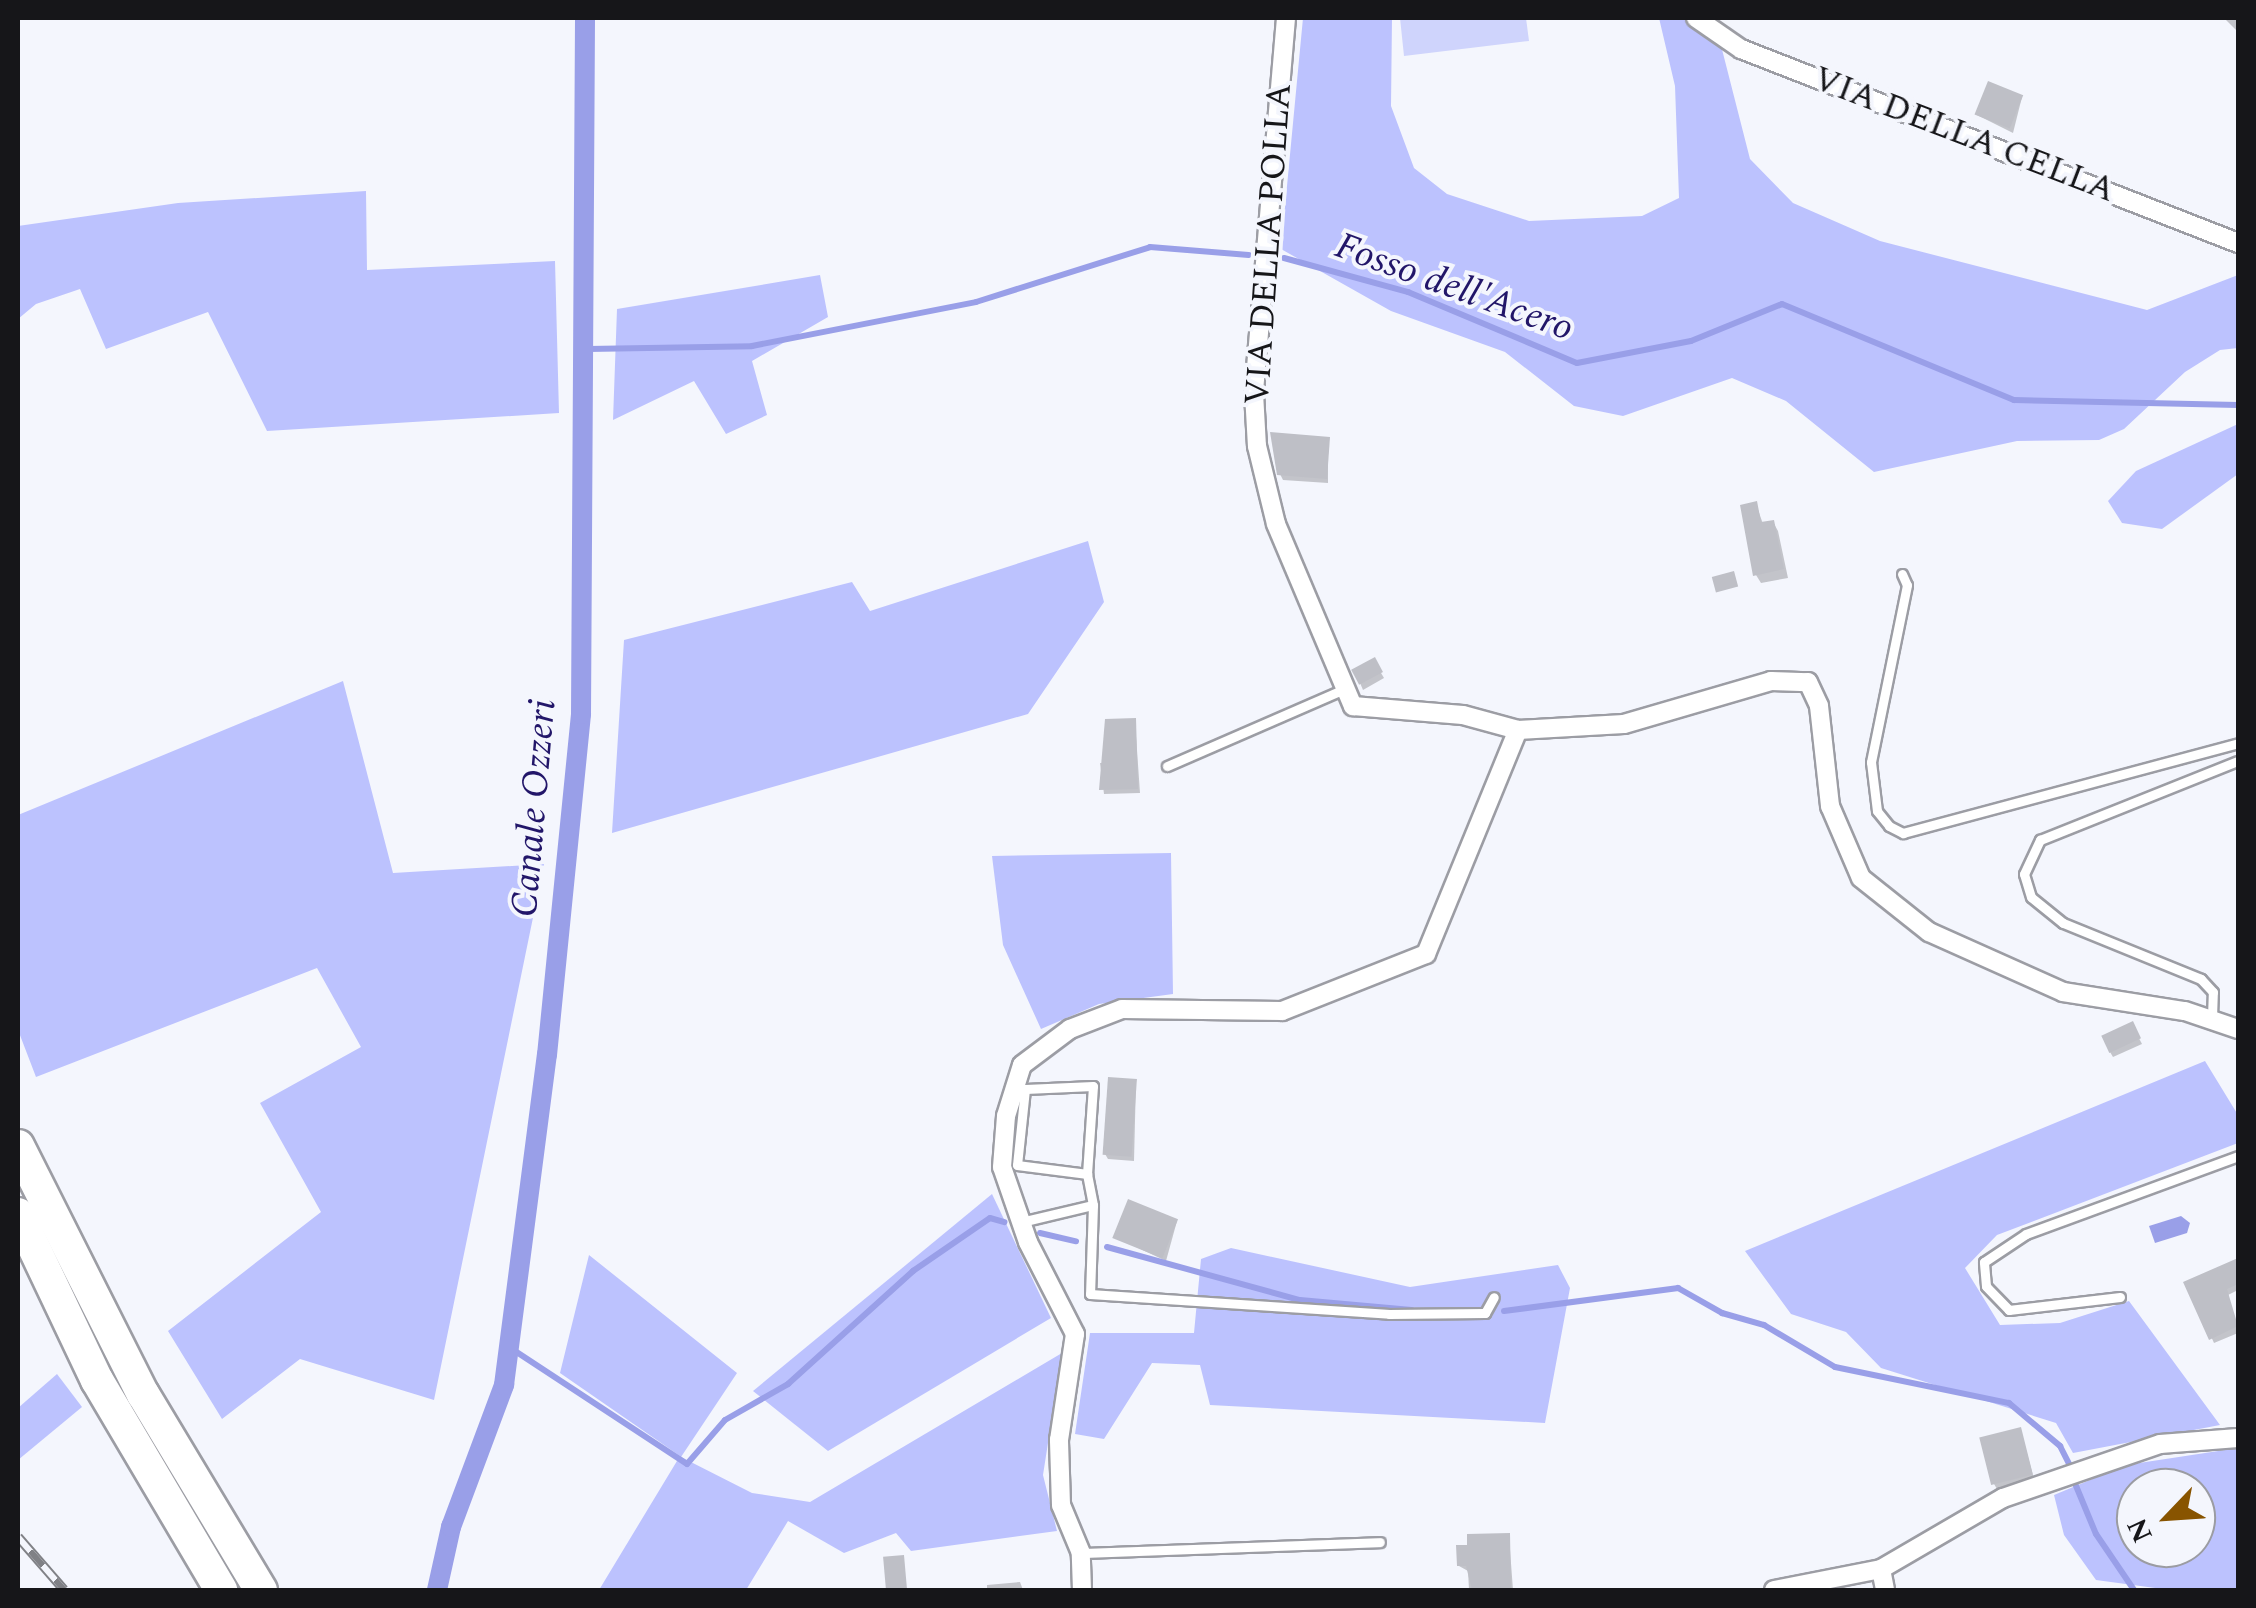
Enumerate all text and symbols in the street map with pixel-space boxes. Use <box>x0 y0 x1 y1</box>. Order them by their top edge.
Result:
street label: VIA DELLA CELLA <box>1807 58 2121 212</box>
street label: VIA DELLA POLLA <box>1237 82 1301 406</box>
water label: Fosso dell'Acero <box>1329 224 1579 352</box>
water label: Canale Ozzeri <box>503 697 567 919</box>
north arrow <box>2116 1468 2216 1568</box>
text: N <box>2116 1511 2164 1549</box>

